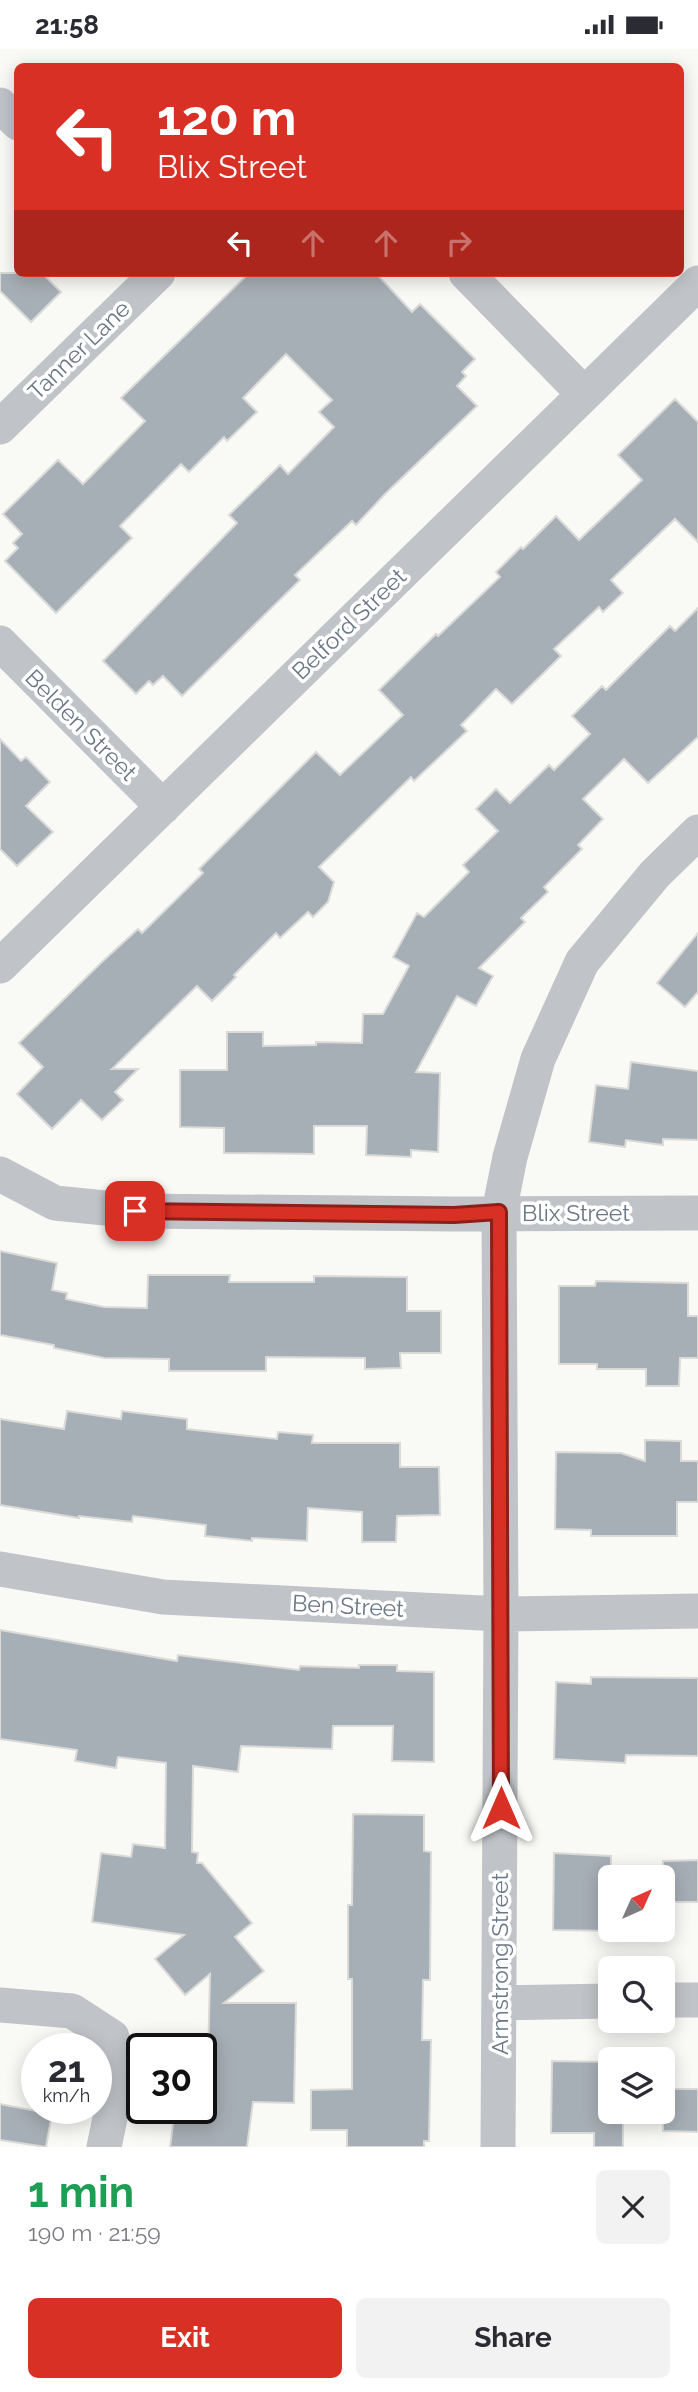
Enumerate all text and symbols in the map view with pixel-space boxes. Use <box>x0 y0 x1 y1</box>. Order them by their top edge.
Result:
text: 21:58 <box>35 10 99 40</box>
text: 120 m <box>157 89 296 146</box>
icon: left <box>42 91 133 182</box>
text: Blix Street <box>157 148 307 185</box>
icon: left <box>221 224 259 262</box>
icon: ahead <box>294 224 332 262</box>
icon: ahead <box>367 224 405 262</box>
icon: right <box>440 224 478 262</box>
street label: Tanner Lane <box>22 295 135 405</box>
street label: Belford Street <box>286 562 411 685</box>
street label: Belden Street <box>20 664 143 786</box>
pin <box>105 1181 165 1241</box>
icon: arrive <box>116 1192 154 1230</box>
street label: Blix Street <box>522 1199 630 1226</box>
street label: Ben Street <box>291 1589 405 1622</box>
position arrow <box>464 1771 538 1845</box>
north arrow <box>598 1865 676 1943</box>
map controls <box>598 1865 675 2124</box>
street label: Armstrong Street <box>486 1873 513 2055</box>
button: search <box>598 1956 675 2033</box>
speed limit sign: 30 <box>126 2033 217 2124</box>
button: layers <box>598 2047 675 2124</box>
text: 21 <box>48 2049 85 2090</box>
text: km/h <box>43 2085 90 2106</box>
text: 1 min <box>28 2168 134 2217</box>
button: close <box>596 2170 670 2244</box>
text: 190 m · 21:59 <box>28 2219 161 2246</box>
button: Exit <box>28 2298 342 2378</box>
button: Share <box>356 2298 670 2378</box>

